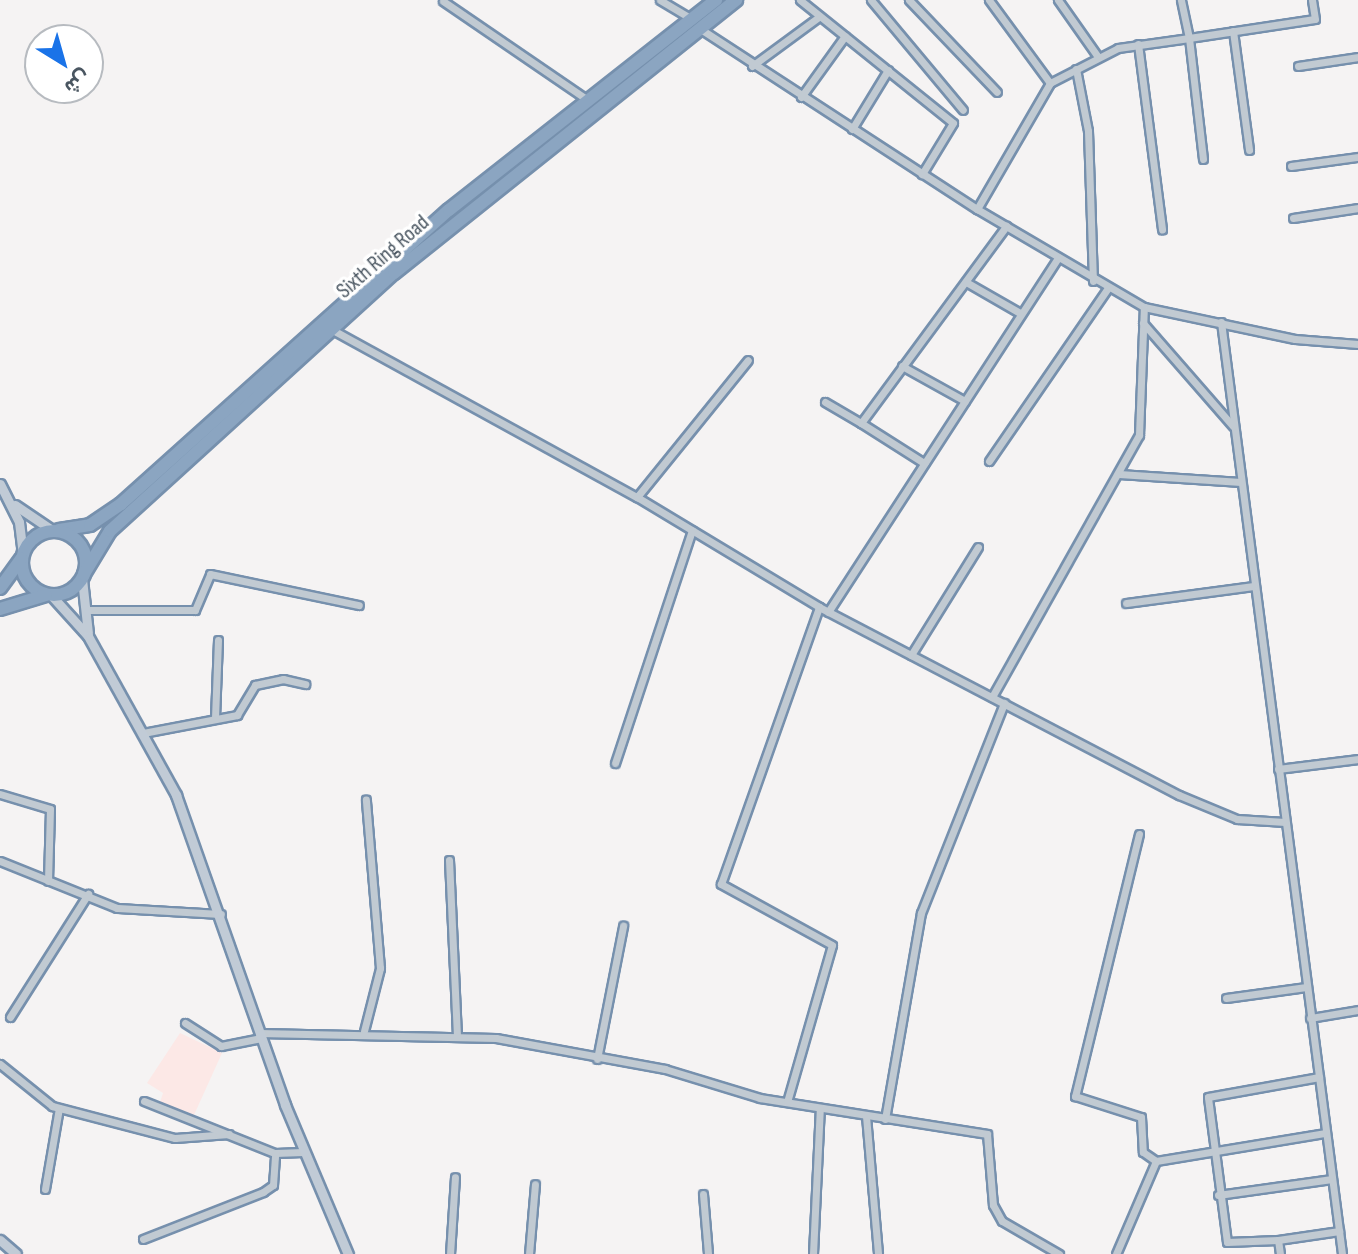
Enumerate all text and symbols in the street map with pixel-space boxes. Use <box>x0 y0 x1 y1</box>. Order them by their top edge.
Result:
north arrow <box>24 24 104 104</box>
text: ش <box>59 63 96 101</box>
street label: Sixth Ring Road <box>331 210 435 304</box>

